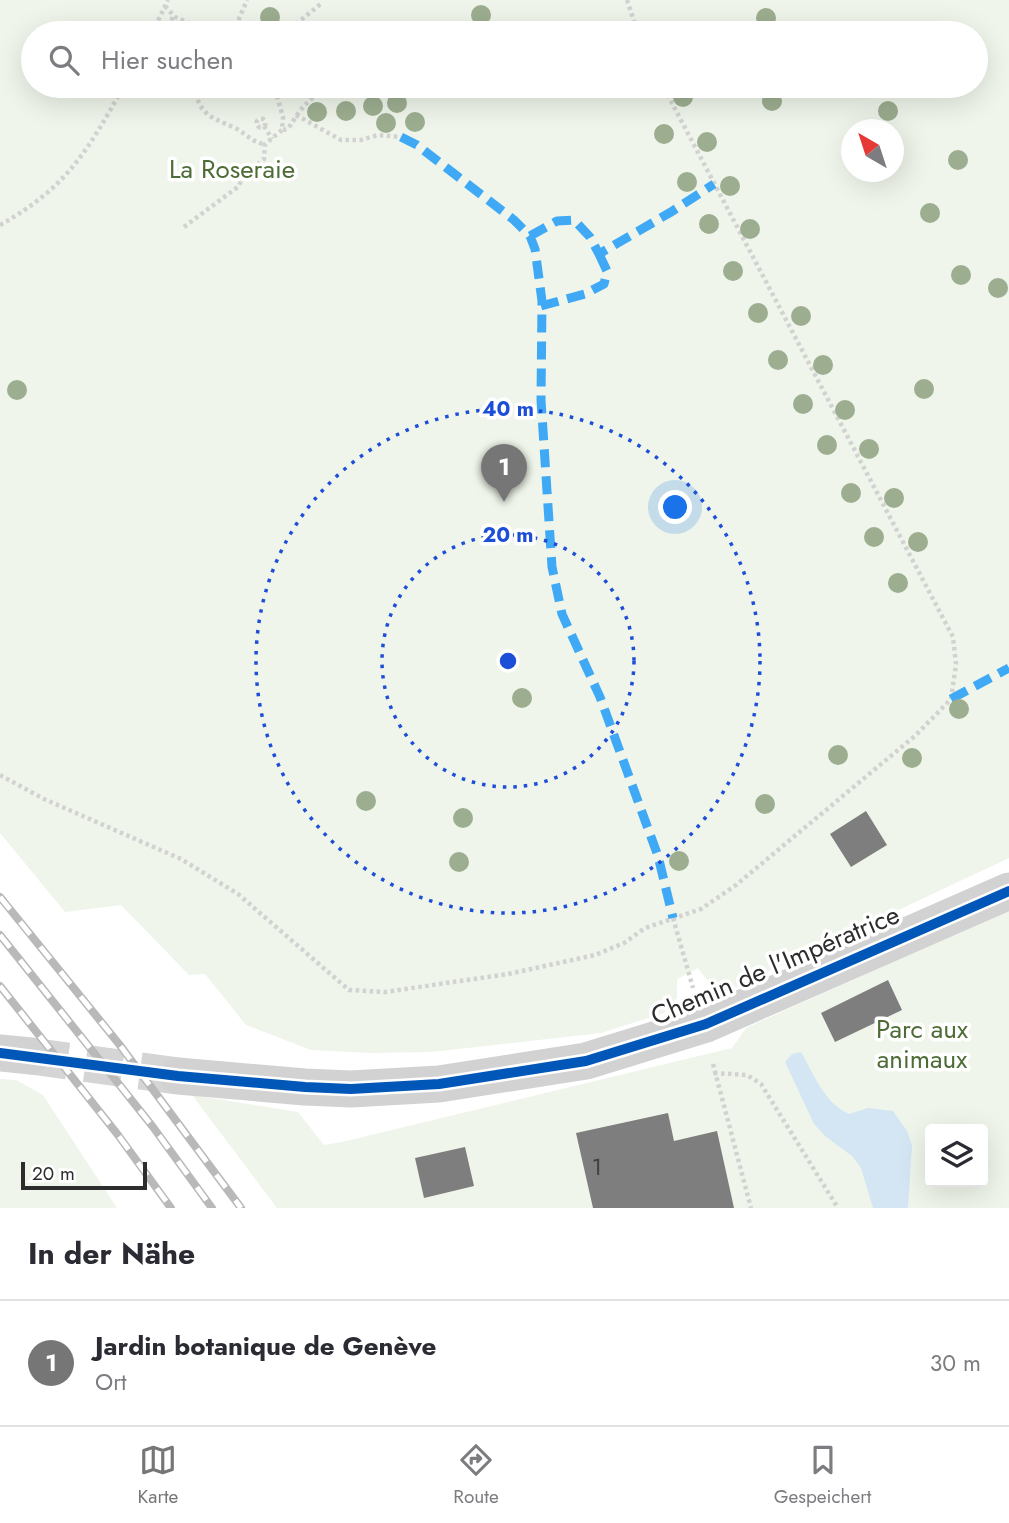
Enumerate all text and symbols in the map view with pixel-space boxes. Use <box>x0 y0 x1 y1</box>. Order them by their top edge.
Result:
search box <box>21 21 988 98</box>
icon: search <box>45 41 83 79</box>
text: Hier suchen <box>101 41 234 79</box>
north arrow <box>841 119 904 182</box>
park label: La Roseraie <box>169 150 295 188</box>
text: 40 m <box>482 394 534 424</box>
pin: 1 <box>481 444 527 502</box>
your location <box>658 490 692 524</box>
text: 20 m <box>482 520 534 550</box>
centre of rings <box>496 649 520 673</box>
street label: Chemin de l'Impératrice <box>645 895 905 1035</box>
park label: Parc aux animaux <box>876 1010 968 1078</box>
map controls <box>925 1124 988 1187</box>
button: layers <box>925 1124 988 1187</box>
house number: 1 <box>592 1150 602 1184</box>
scale bar <box>21 1159 147 1191</box>
text: 20 m <box>32 1160 75 1187</box>
text: In der Nähe <box>28 1232 195 1275</box>
text: Jardin botanique de Genève <box>95 1327 436 1365</box>
text: 1 <box>45 1346 57 1380</box>
text: 30 m <box>930 1346 981 1380</box>
text: Ort <box>95 1365 127 1399</box>
tab: Karte <box>138 1441 178 1510</box>
tab: Route <box>453 1441 499 1510</box>
tab: Gespeichert <box>774 1441 871 1510</box>

